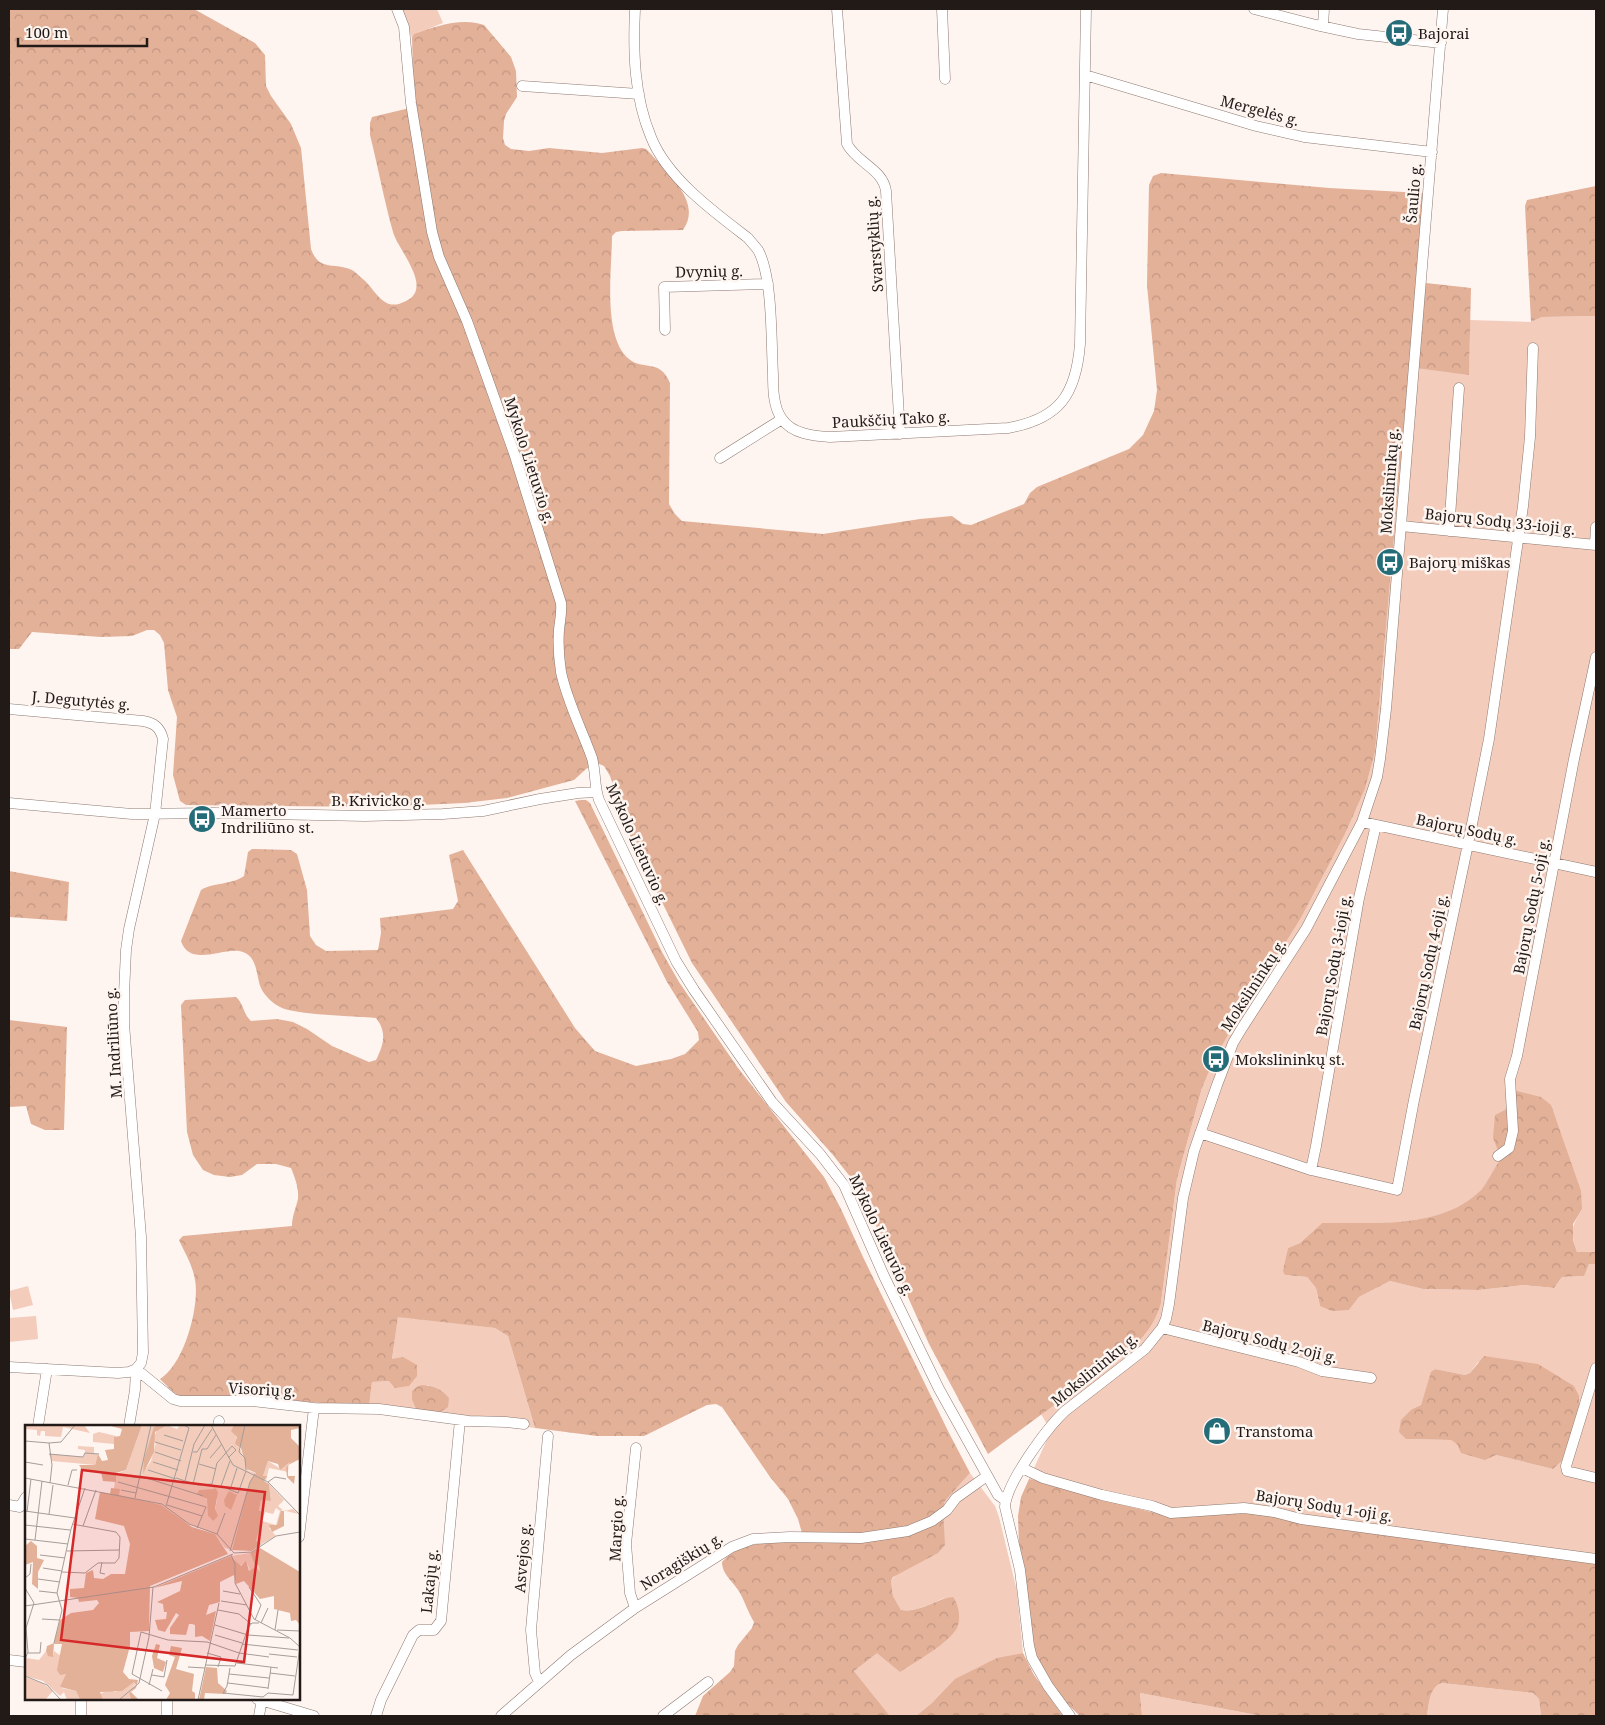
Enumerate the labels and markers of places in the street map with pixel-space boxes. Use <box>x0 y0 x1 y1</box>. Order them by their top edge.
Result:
bus stop icon: Bajorai <box>1384 18 1414 48</box>
place label: Bajorai <box>1418 23 1470 43</box>
bus stop icon: Bajorų miškas <box>1375 547 1405 577</box>
place label: Bajorų miškas <box>1409 552 1511 572</box>
place label: Mamerto Indriliūno st. <box>221 800 314 837</box>
bus stop icon: Mamerto Indriliūno st. <box>187 804 217 834</box>
bus stop icon: Mokslininkų st. <box>1201 1044 1231 1074</box>
place label: Mokslininkų st. <box>1235 1049 1345 1069</box>
shop icon: Transtoma <box>1202 1416 1232 1446</box>
place label: Transtoma <box>1236 1421 1313 1441</box>

